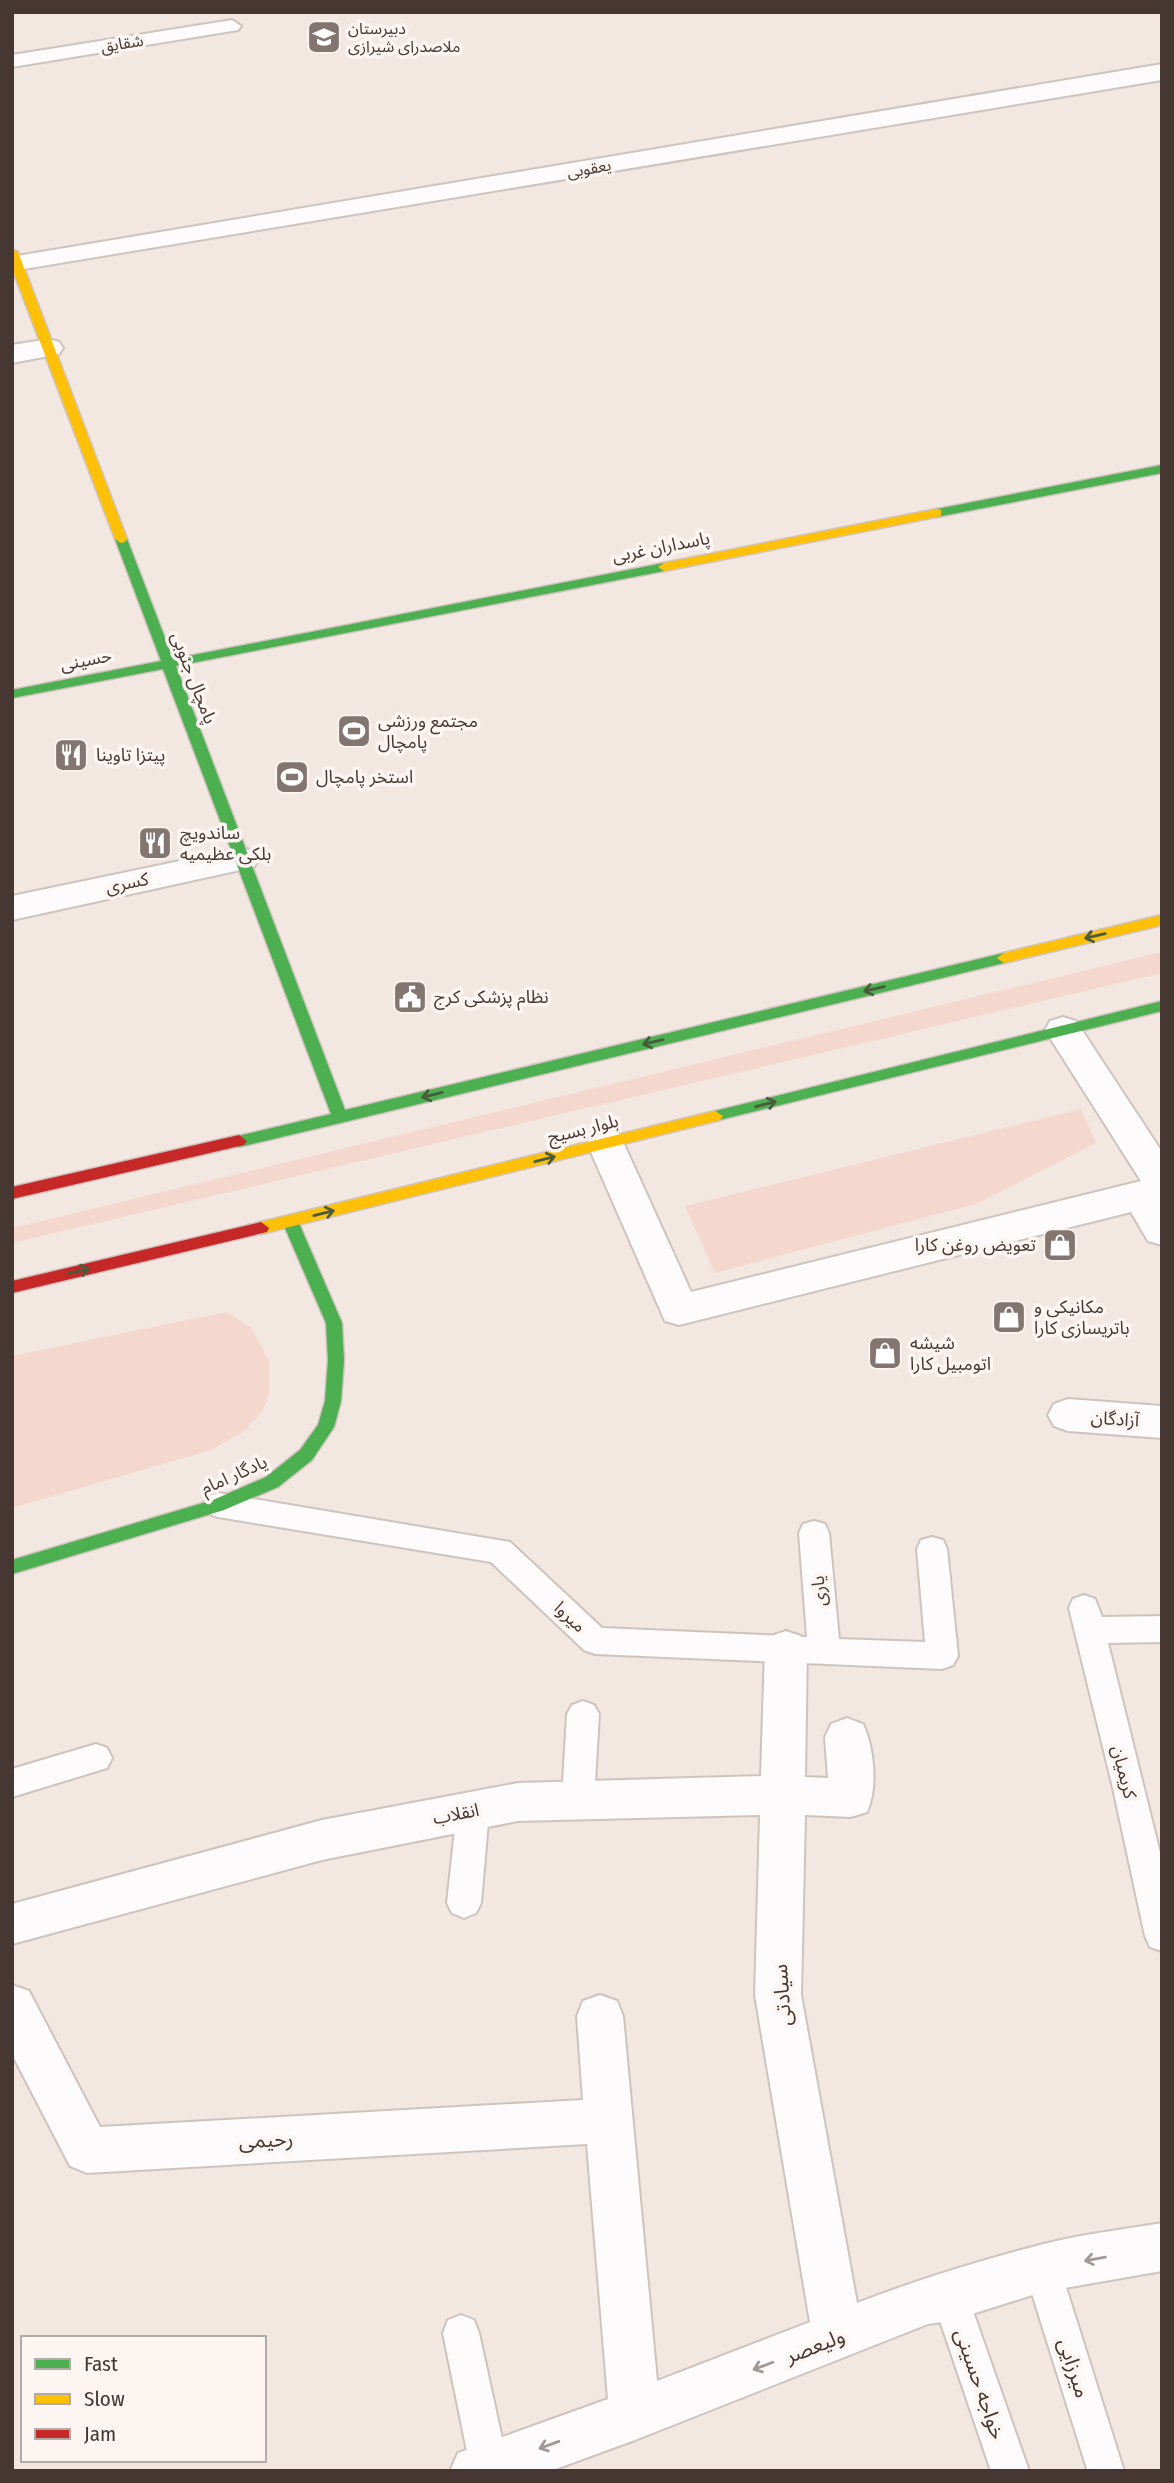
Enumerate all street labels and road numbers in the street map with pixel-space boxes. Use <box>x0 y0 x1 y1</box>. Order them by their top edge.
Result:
street label: شقایق <box>99 31 145 57</box>
street label: یعقوبی <box>565 155 613 182</box>
street label: پاسداران غربی <box>610 527 712 567</box>
street label: پامچال جنوبی <box>166 629 222 727</box>
street label: حسینی <box>58 644 114 676</box>
street label: کسری <box>103 868 151 898</box>
street label: بلوار بسیج <box>545 1110 621 1150</box>
street label: آزادگان <box>1090 1406 1141 1432</box>
street label: یادگار امام <box>197 1451 272 1502</box>
street label: یاری <box>807 1575 831 1607</box>
street label: میروا <box>549 1597 591 1637</box>
street label: کریمیان <box>1107 1743 1141 1801</box>
street label: انقلاب <box>431 1799 481 1829</box>
street label: سیادتی <box>767 1963 797 2027</box>
street label: رحیمی <box>238 2126 294 2154</box>
street label: ولیعصر <box>781 2323 849 2370</box>
street label: خواجه حسینی <box>949 2325 1011 2443</box>
street label: میرزایی <box>1052 2335 1096 2401</box>

